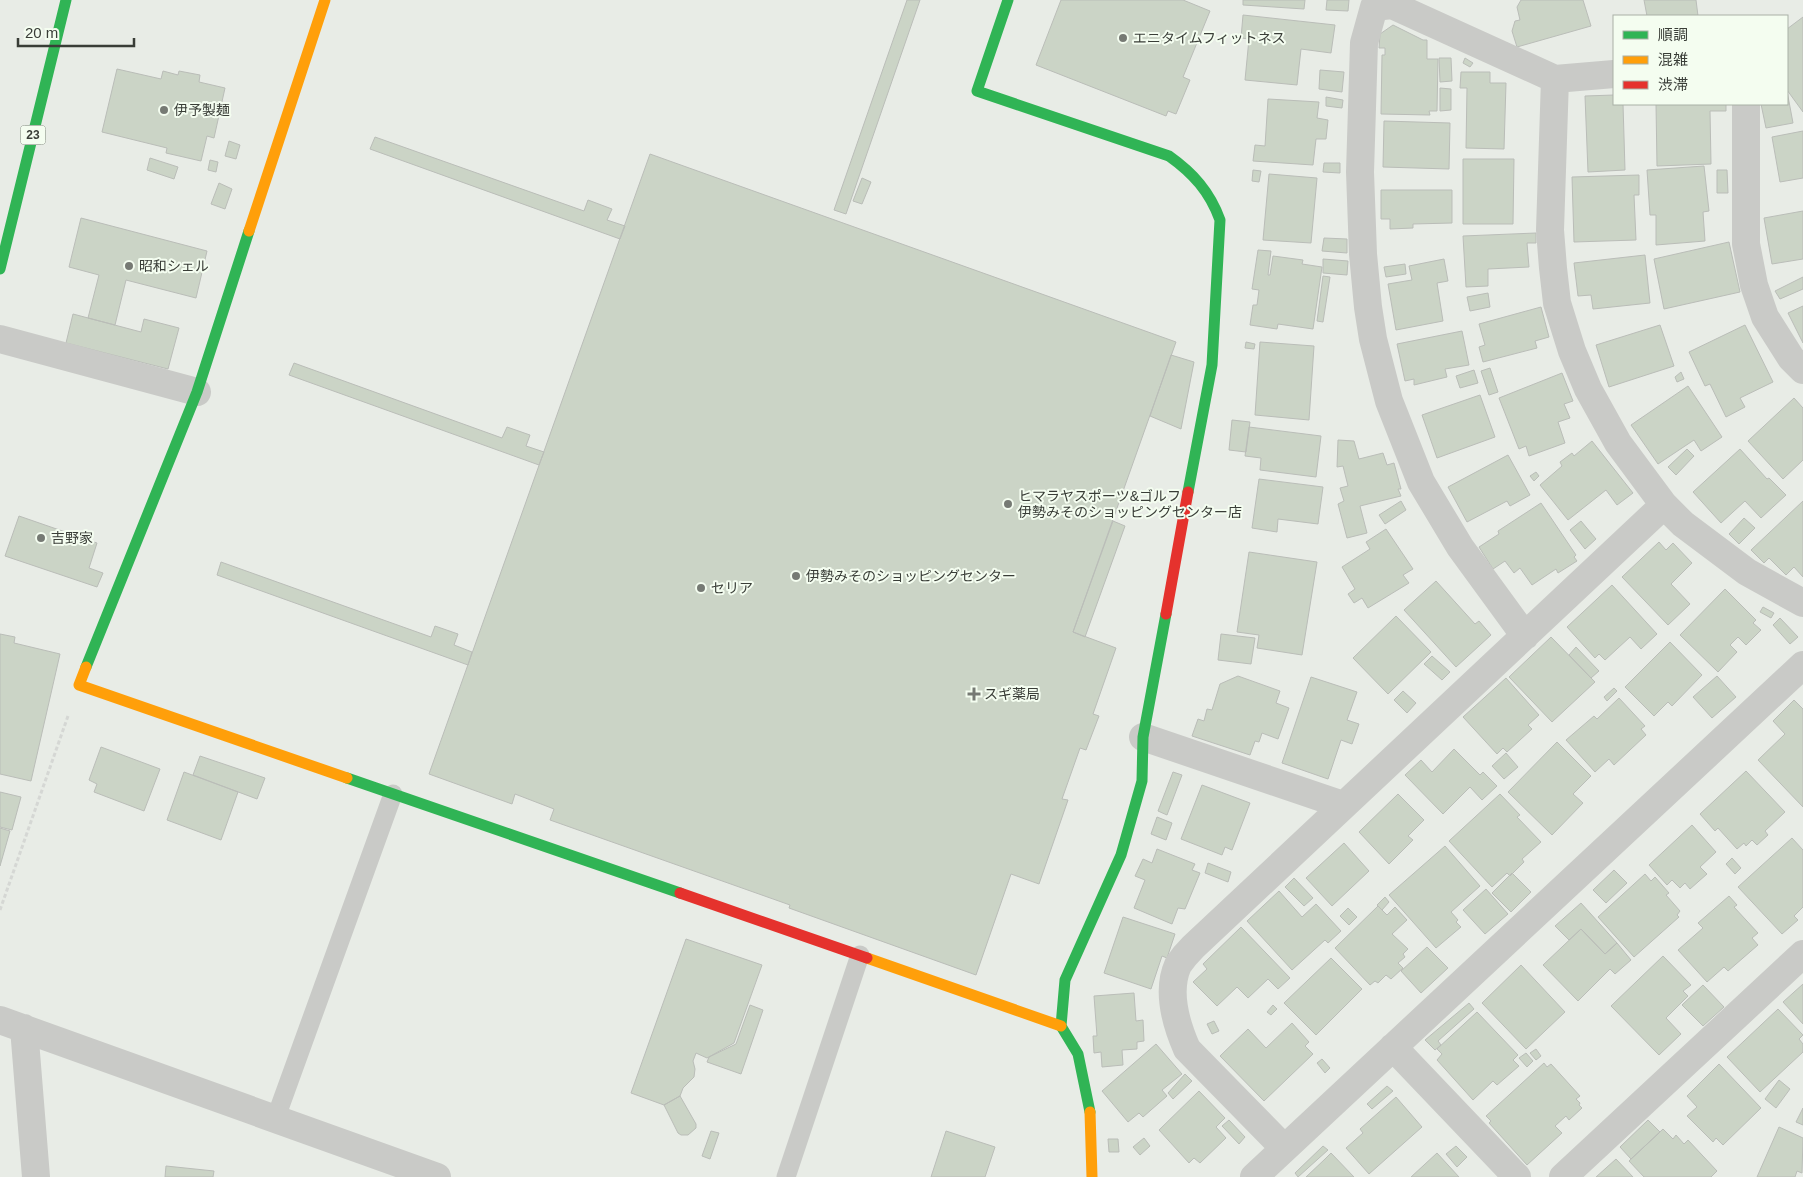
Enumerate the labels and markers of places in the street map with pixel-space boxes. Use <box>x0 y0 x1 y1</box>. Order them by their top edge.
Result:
place label: エニタイムフィットネス <box>1133 30 1286 46</box>
marker: エニタイムフィットネス <box>1117 32 1129 44</box>
place label: 伊予製麺 <box>174 102 230 118</box>
marker: 伊予製麺 <box>158 104 170 116</box>
place label: 昭和シェル <box>139 258 209 274</box>
marker: 昭和シェル <box>123 260 135 272</box>
place label: ヒマラヤスポーツ&ゴルフ 伊勢みそのショッピングセンター店 <box>1018 488 1242 520</box>
marker: ヒマラヤスポーツ&ゴルフ 伊勢みそのショッピングセンター店 <box>1002 498 1014 510</box>
place label: 吉野家 <box>51 530 93 546</box>
marker: 吉野家 <box>35 532 47 544</box>
place label: 伊勢みそのショッピングセンター <box>806 568 1016 584</box>
marker: 伊勢みそのショッピングセンター <box>790 570 802 582</box>
place label: セリア <box>711 580 753 596</box>
marker: セリア <box>695 582 707 594</box>
place label: スギ薬局 <box>984 686 1040 702</box>
marker: スギ薬局 <box>968 688 980 700</box>

